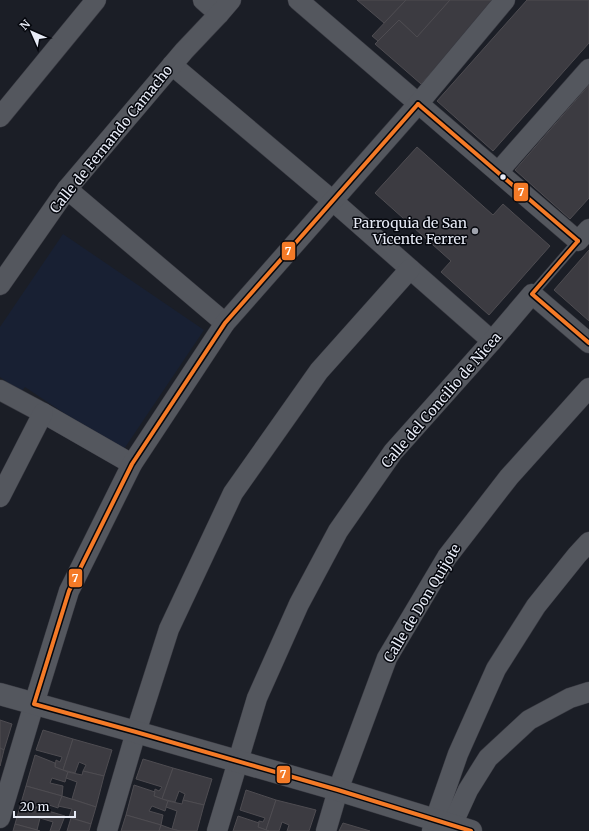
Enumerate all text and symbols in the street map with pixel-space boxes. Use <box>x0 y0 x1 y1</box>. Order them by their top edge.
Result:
north arrow <box>12 12 52 52</box>
text: N <box>17 17 33 33</box>
street label: Calle de Fernando Camacho <box>46 61 176 217</box>
unlabelled marker <box>498 172 508 182</box>
line badge: 7 <box>513 182 529 202</box>
text: 7 <box>518 185 525 199</box>
place label: Parroquia de San Vicente Ferrer <box>353 214 467 248</box>
marker: Parroquia de San Vicente Ferrer <box>470 226 480 236</box>
line badge: 7 <box>281 241 296 261</box>
text: 7 <box>285 244 292 258</box>
street label: Calle del Concilio de Nicea <box>377 328 505 472</box>
street label: Calle de Don Quijote <box>379 540 465 666</box>
line badge: 7 <box>68 568 83 588</box>
text: 7 <box>72 571 79 585</box>
line badge: 7 <box>276 765 291 784</box>
text: 7 <box>280 767 287 781</box>
scale bar <box>14 793 75 819</box>
text: 20 m <box>20 799 49 814</box>

